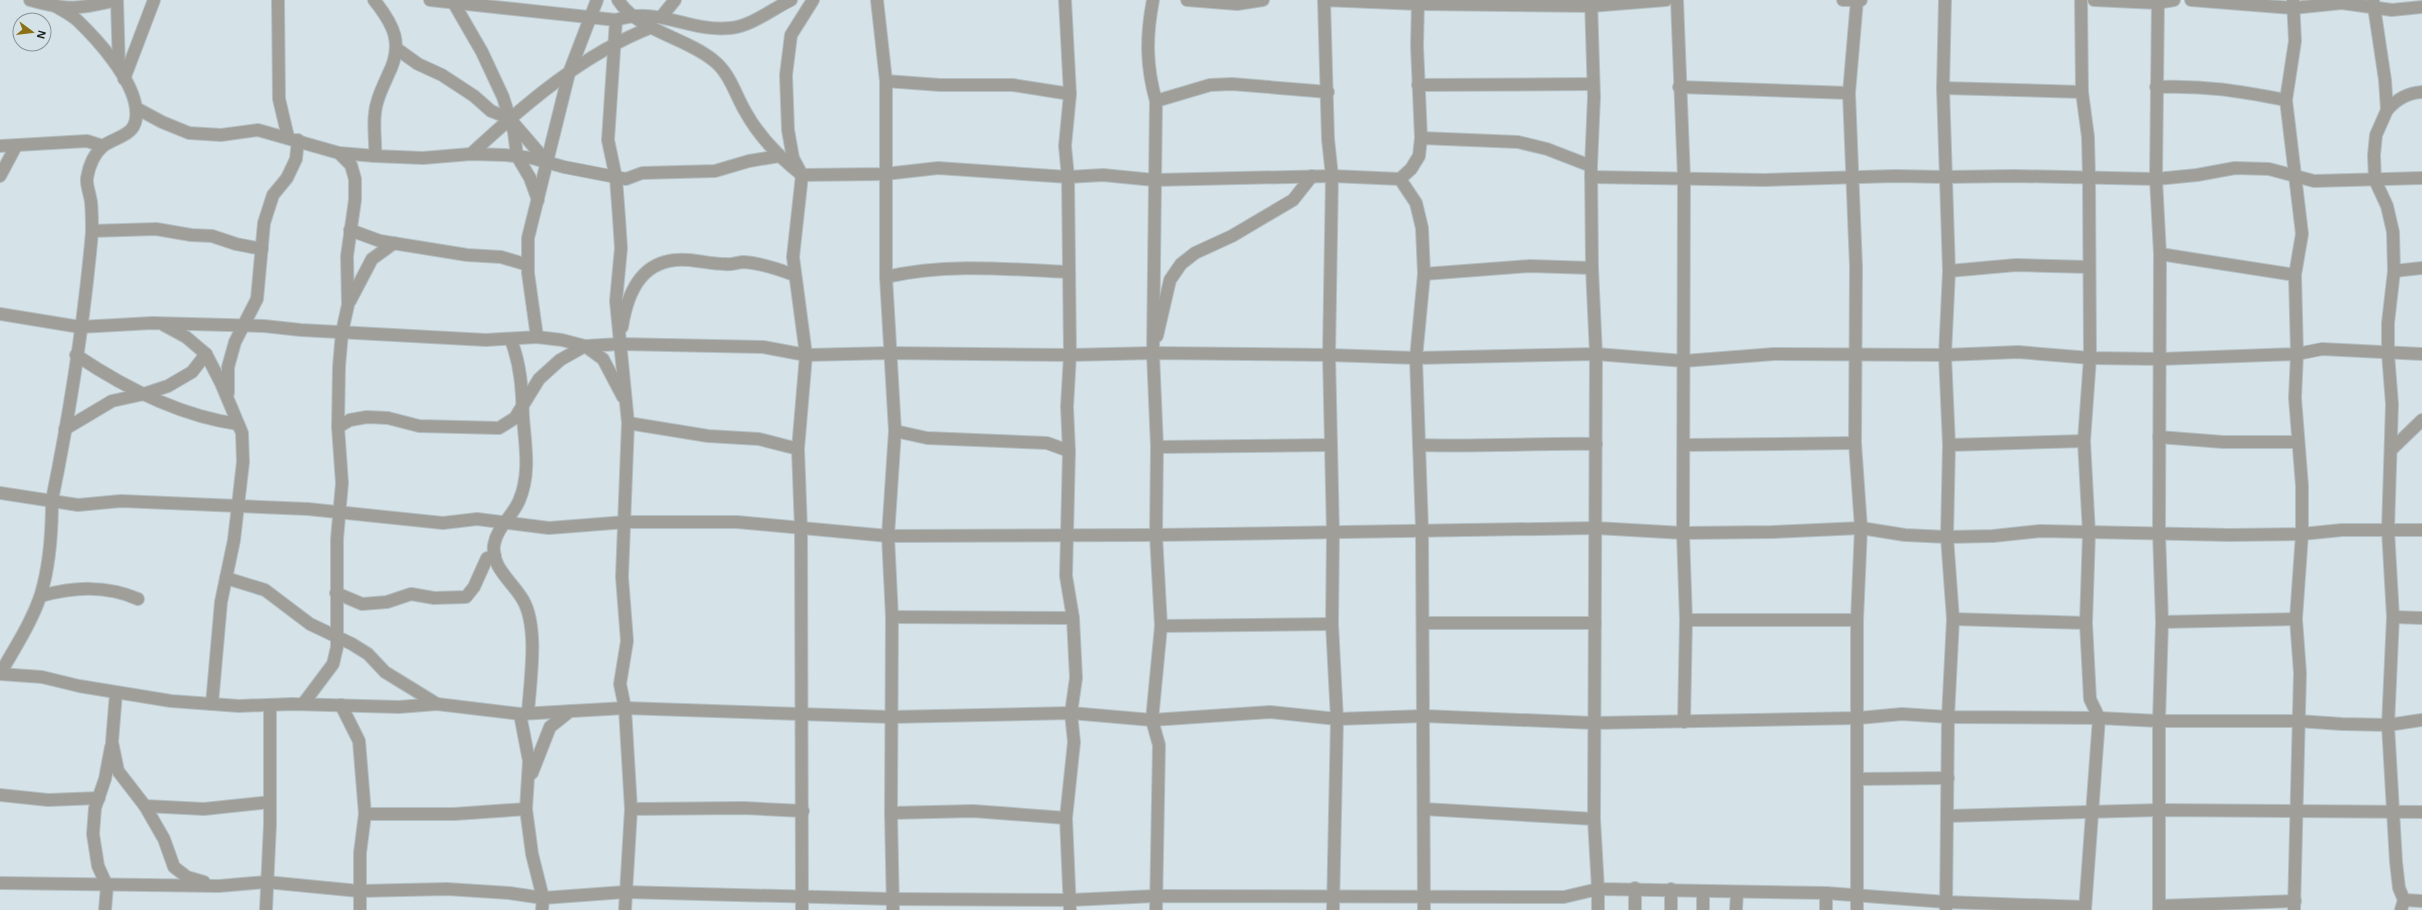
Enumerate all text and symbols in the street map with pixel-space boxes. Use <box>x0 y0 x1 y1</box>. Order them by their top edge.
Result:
north arrow <box>12 12 52 52</box>
text: N <box>35 29 48 40</box>

